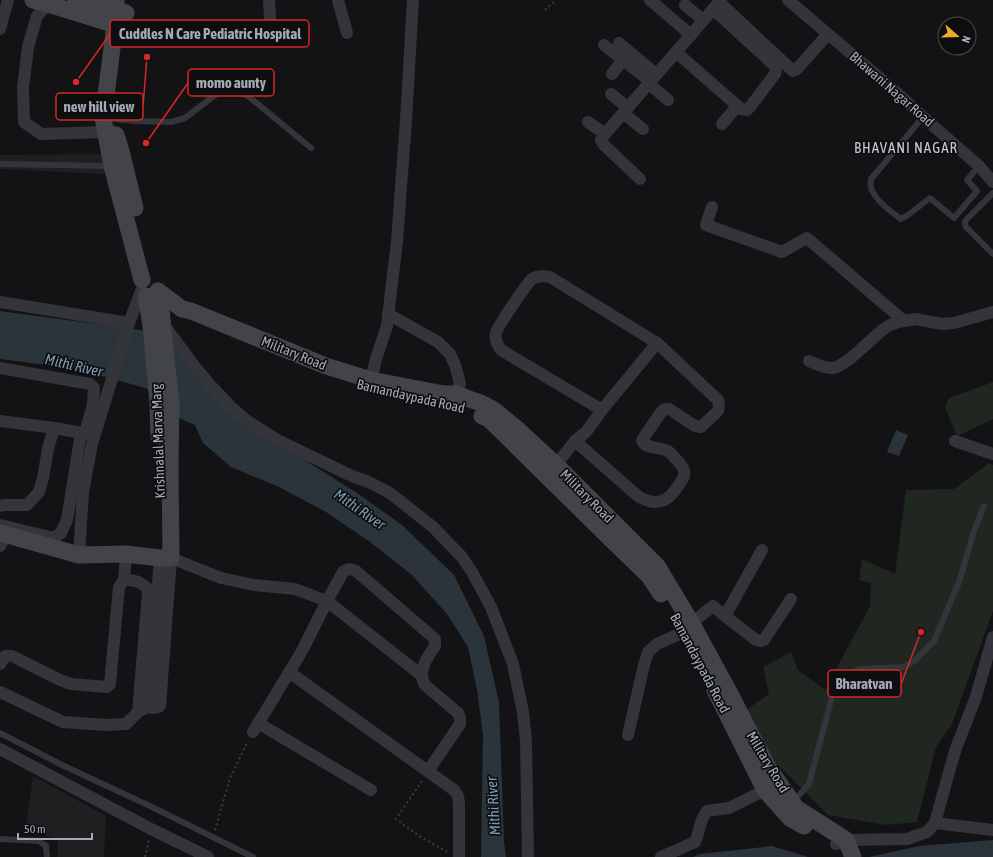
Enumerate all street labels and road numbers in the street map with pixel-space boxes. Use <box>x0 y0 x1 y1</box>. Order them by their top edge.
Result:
street label: Bhawani Nagar Road <box>847 48 937 130</box>
street label: Military Road <box>259 333 329 373</box>
street label: Bamandaypada Road <box>355 376 467 416</box>
street label: Krishnalal Marva Marg <box>148 383 168 499</box>
street label: Military Road <box>557 466 617 526</box>
street label: Bamandaypada Road <box>667 611 733 715</box>
street label: Military Road <box>743 728 793 796</box>

